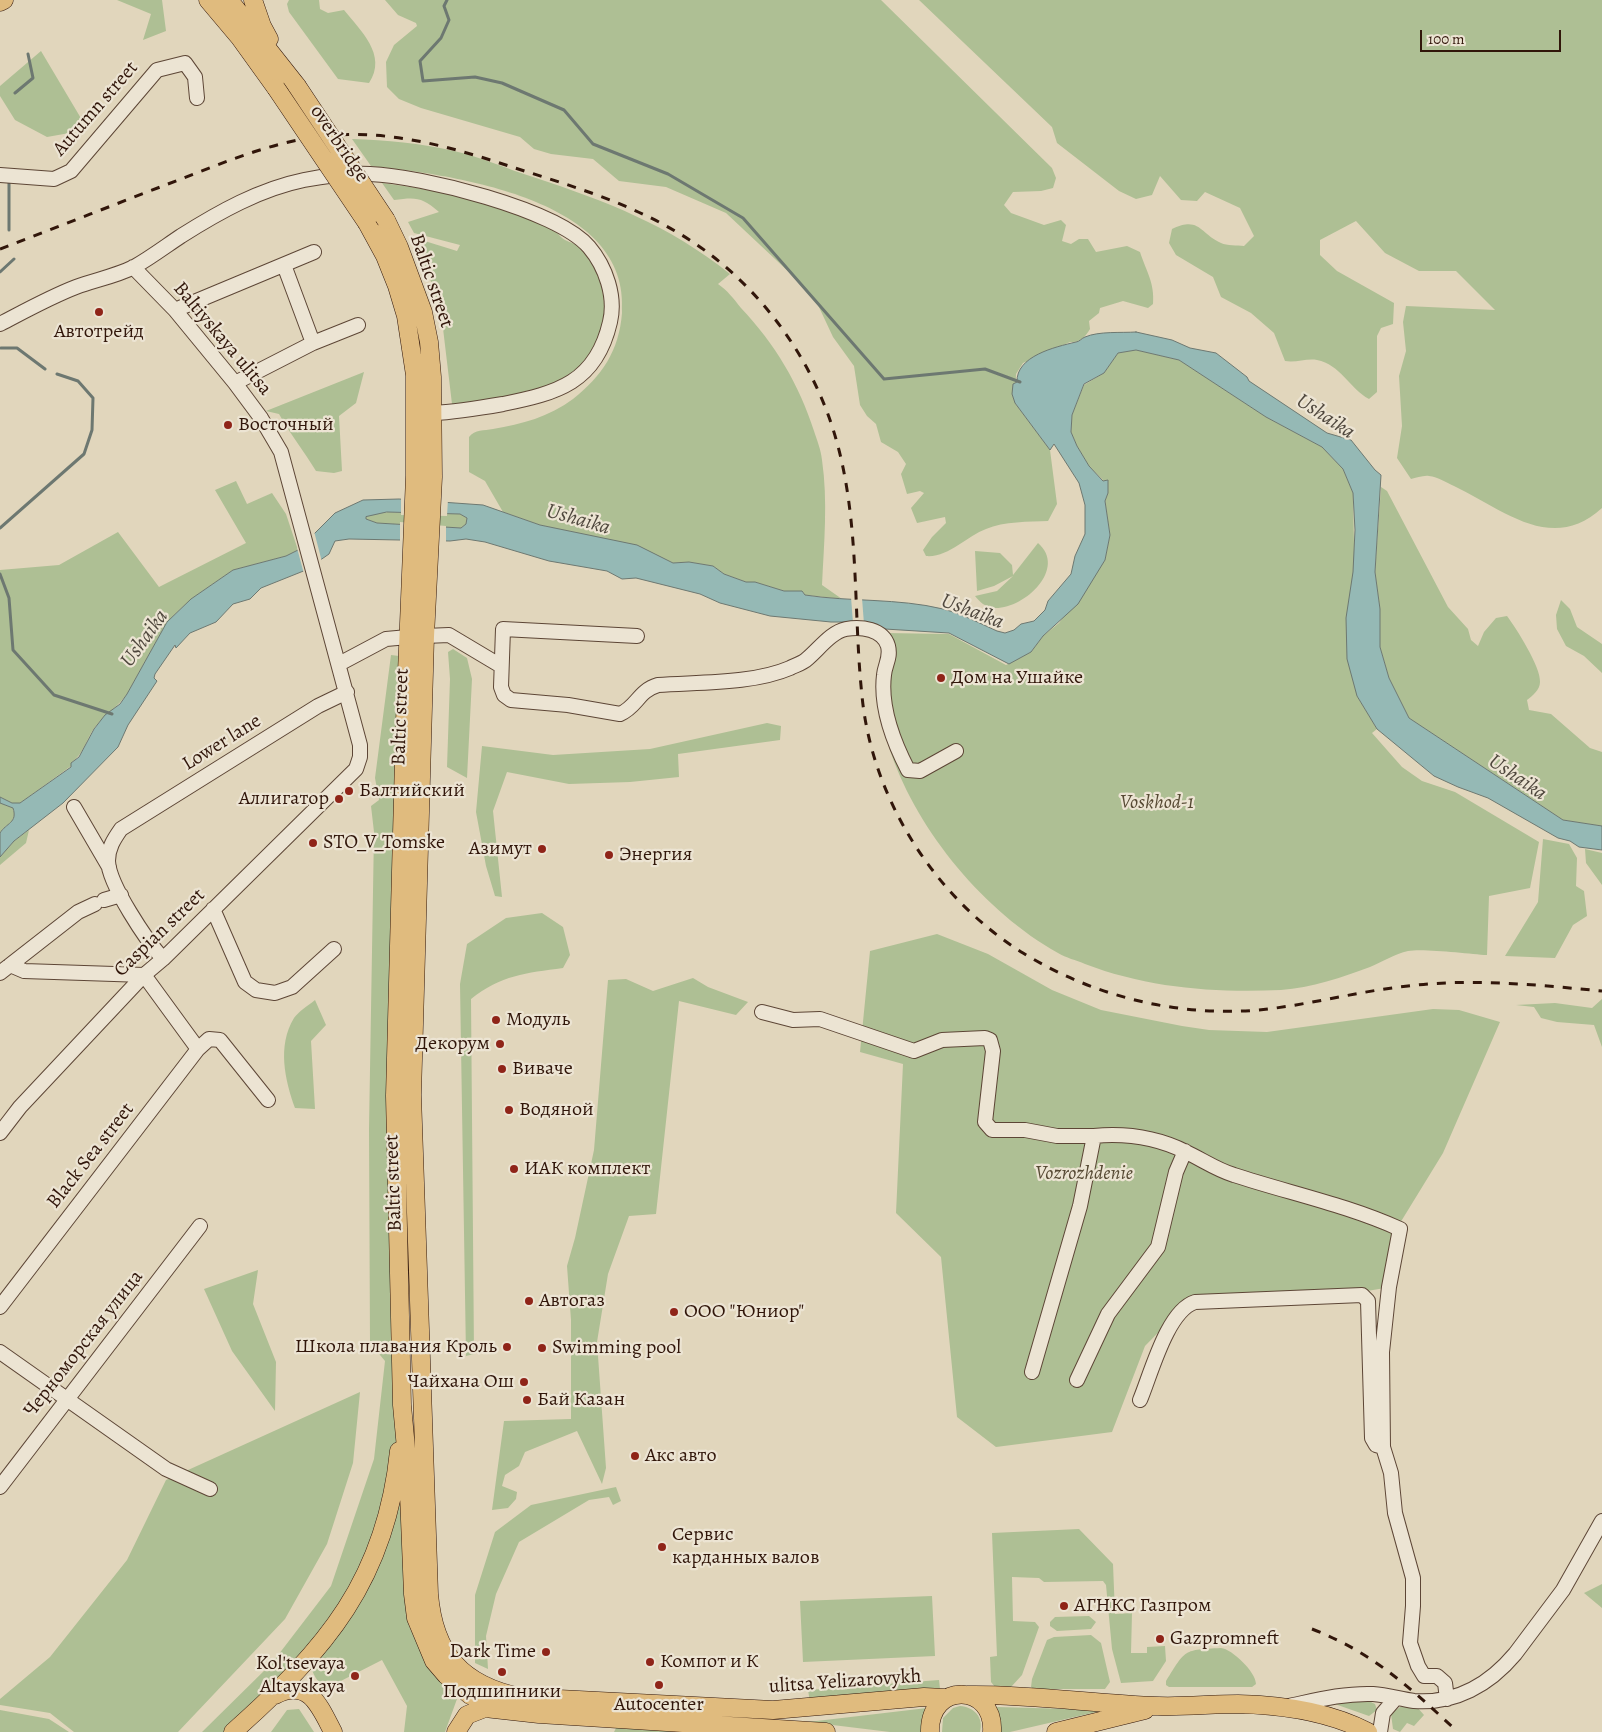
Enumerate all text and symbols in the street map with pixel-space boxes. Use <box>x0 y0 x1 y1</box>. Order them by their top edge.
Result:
scale bar <box>1422 20 1563 52</box>
text: 100 m <box>1428 29 1465 49</box>
street label: Autumn street <box>48 57 144 161</box>
street label: overbridge <box>304 101 374 187</box>
street label: Baltic street <box>404 231 458 331</box>
street label: Baltiyskaya ulitsa <box>167 277 277 401</box>
marker: Автотрейд <box>93 306 105 318</box>
place label: Автотрейд <box>54 320 144 344</box>
water label: Ushaika <box>1291 389 1359 445</box>
place label: Восточный <box>238 413 334 437</box>
marker: Восточный <box>222 419 234 431</box>
water label: Ushaika <box>543 499 613 541</box>
water label: Ushaika <box>937 589 1007 635</box>
water label: Ushaika <box>116 605 174 673</box>
place label: Дом на Ушайке <box>951 666 1083 690</box>
street label: Baltic street <box>387 668 415 766</box>
marker: Дом на Ушайке <box>935 672 947 684</box>
street label: Lower lane <box>178 709 266 777</box>
water label: Ushaika <box>1483 749 1551 807</box>
place label: Балтийский <box>359 779 465 803</box>
marker: Балтийский <box>343 785 355 797</box>
place label: Аллигатор <box>239 787 329 811</box>
park label: Voskhod-1 <box>1120 791 1194 815</box>
marker: Аллигатор <box>333 793 345 805</box>
place label: STO_V_Tomske <box>323 831 445 855</box>
marker: STO_V_Tomske <box>307 837 319 849</box>
place label: Азимут <box>469 837 532 861</box>
marker: Азимут <box>536 843 548 855</box>
place label: Энергия <box>619 843 692 867</box>
marker: Энергия <box>603 849 615 861</box>
street label: Caspian street <box>110 884 210 982</box>
place label: Модуль <box>506 1008 570 1032</box>
marker: Модуль <box>490 1014 502 1026</box>
place label: Декорум <box>415 1032 490 1056</box>
marker: Декорум <box>494 1038 506 1050</box>
place label: Виваче <box>512 1057 573 1081</box>
marker: Виваче <box>496 1063 508 1075</box>
street label: Black Sea street <box>42 1098 140 1214</box>
place label: Водяной <box>519 1098 594 1122</box>
marker: Водяной <box>503 1104 515 1116</box>
street label: Baltic street <box>380 1134 408 1232</box>
place label: ИАК комплект <box>524 1157 650 1181</box>
park label: Vozrozhdenie <box>1035 1162 1133 1186</box>
marker: ИАК комплект <box>508 1163 520 1175</box>
street label: Черноморская улица <box>19 1266 149 1422</box>
place label: Автогаз <box>539 1289 605 1313</box>
marker: Автогаз <box>523 1295 535 1307</box>
place label: ООО "Юниор" <box>684 1300 804 1324</box>
marker: ООО "Юниор" <box>668 1306 680 1318</box>
place label: Школа плавания Кроль <box>295 1335 497 1359</box>
place label: Swimming pool <box>552 1336 681 1360</box>
marker: Школа плавания Кроль <box>501 1341 513 1353</box>
marker: Swimming pool <box>536 1342 548 1354</box>
place label: Чайхана Ош <box>408 1370 514 1394</box>
marker: Чайхана Ош <box>518 1376 530 1388</box>
place label: Бай Казан <box>537 1388 625 1412</box>
marker: Бай Казан <box>521 1394 533 1406</box>
place label: Акс авто <box>645 1444 717 1468</box>
marker: Акс авто <box>629 1450 641 1462</box>
place label: Сервис карданных валов <box>672 1523 819 1570</box>
marker: Сервис карданных валов <box>656 1541 668 1553</box>
place label: АГНКС Газпром <box>1074 1594 1211 1618</box>
marker: АГНКС Газпром <box>1058 1600 1070 1612</box>
place label: Gazpromneft <box>1170 1627 1279 1651</box>
marker: Gazpromneft <box>1154 1633 1166 1645</box>
place label: Dark Time <box>450 1640 536 1664</box>
marker: Dark Time <box>540 1646 552 1658</box>
place label: Компот и К <box>660 1650 758 1674</box>
place label: Kol'tsevaya Altayskaya <box>256 1652 345 1699</box>
marker: Компот и К <box>644 1656 656 1668</box>
street label: ulitsa Yelizarovykh <box>768 1665 922 1699</box>
marker: Подшипники <box>496 1666 508 1678</box>
marker: Kol'tsevaya Altayskaya <box>349 1670 361 1682</box>
marker: Autocenter <box>653 1679 665 1691</box>
place label: Подшипники <box>443 1680 561 1704</box>
place label: Autocenter <box>614 1693 704 1717</box>

